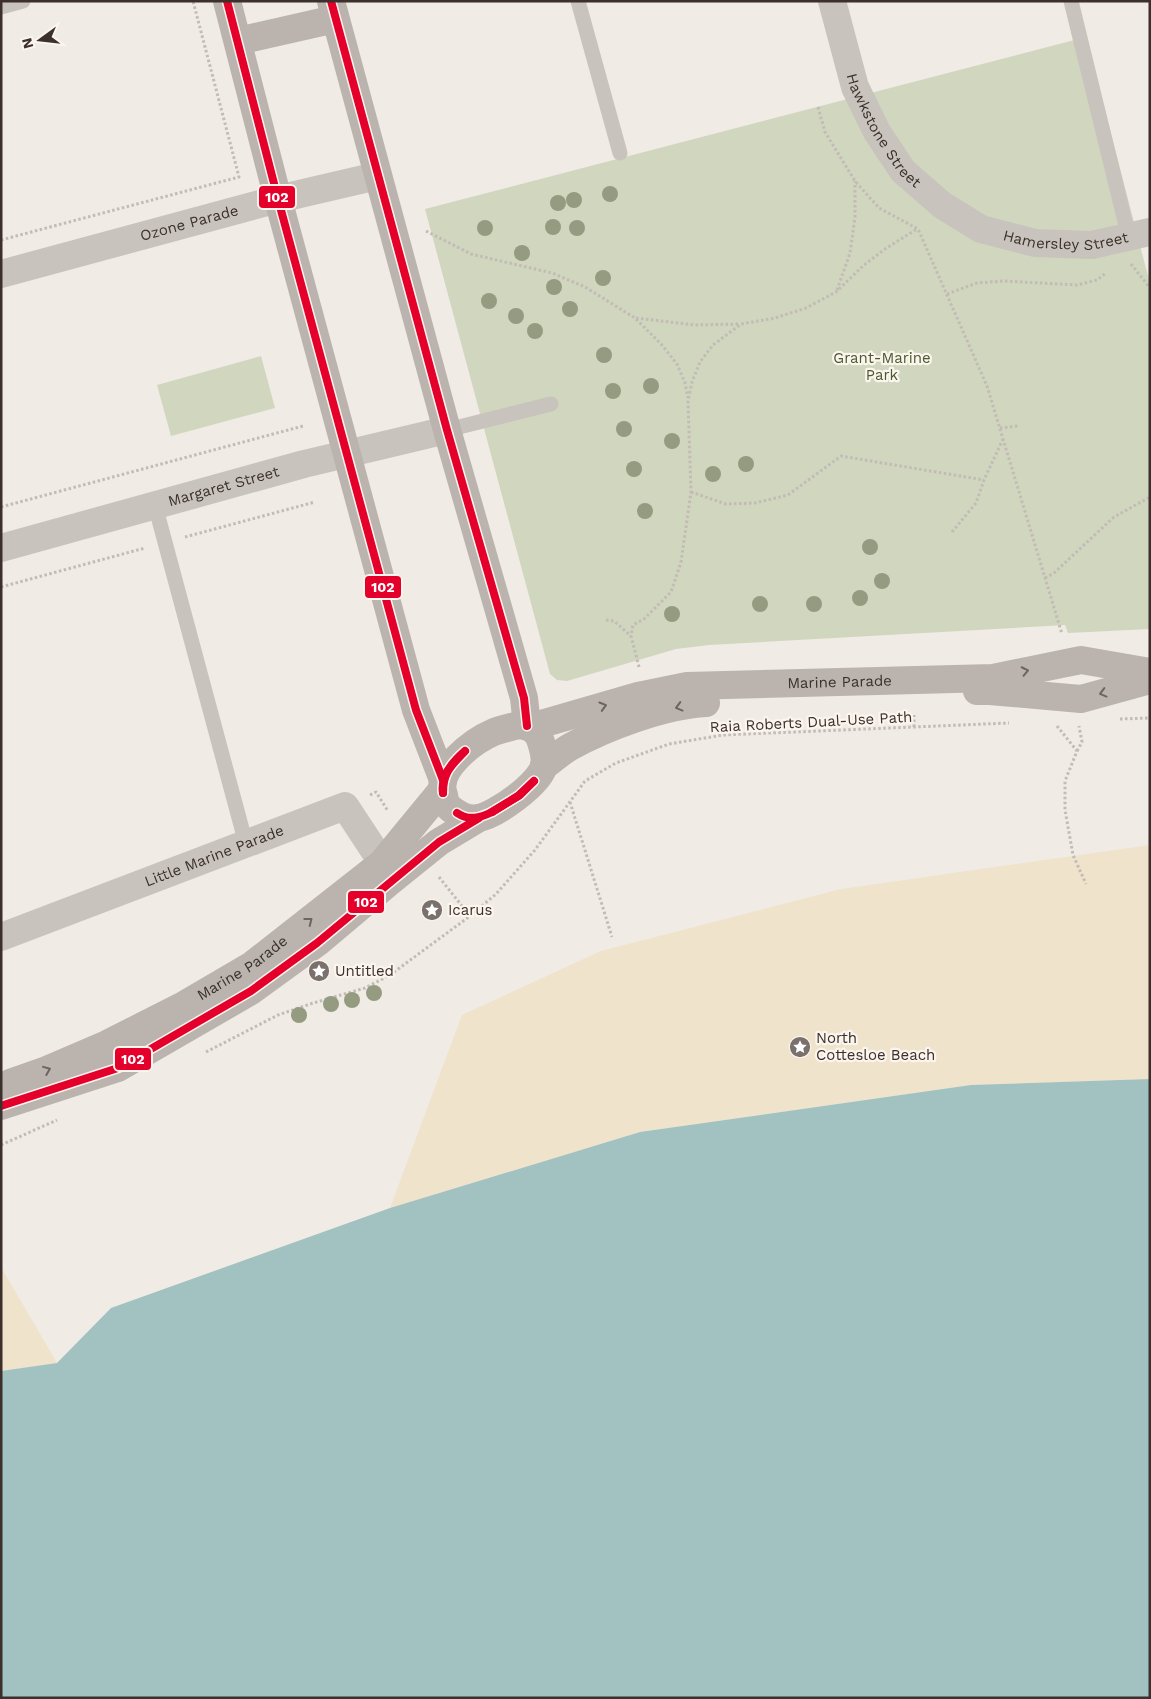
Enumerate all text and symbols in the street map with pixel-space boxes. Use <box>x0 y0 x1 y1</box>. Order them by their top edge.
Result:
north arrow <box>15 15 65 65</box>
text: N <box>18 36 37 50</box>
street label: Hawkstone Street <box>843 71 925 192</box>
line badge: 102 <box>258 185 296 209</box>
text: 102 <box>265 189 289 205</box>
street label: Ozone Parade <box>138 201 240 245</box>
street label: Hamersley Street <box>1001 226 1131 254</box>
park label: Grant-Marine Park <box>833 349 931 384</box>
street label: Margaret Street <box>166 462 282 510</box>
line badge: 102 <box>364 575 402 599</box>
text: 102 <box>371 579 395 595</box>
one-way arrow <box>1021 666 1030 677</box>
street label: Marine Parade <box>787 672 892 692</box>
one-way arrow <box>1098 687 1107 698</box>
one-way arrow <box>599 701 608 712</box>
one-way arrow <box>676 701 684 711</box>
street label: Raia Roberts Dual-Use Path <box>709 708 913 736</box>
street label: Little Marine Parade <box>142 821 286 891</box>
line badge: 102 <box>347 890 385 914</box>
text: 102 <box>354 894 378 910</box>
place icon: Icarus <box>420 898 444 922</box>
place label: Icarus <box>448 901 493 919</box>
one-way arrow <box>303 918 313 927</box>
street label: Marine Parade <box>194 932 291 1004</box>
place icon: Untitled <box>307 959 331 983</box>
place label: Untitled <box>335 962 394 980</box>
place label: North Cottesloe Beach <box>816 1029 935 1064</box>
place icon: North Cottesloe Beach <box>788 1035 812 1059</box>
line badge: 102 <box>114 1047 152 1071</box>
text: 102 <box>121 1051 145 1067</box>
one-way arrow <box>42 1066 51 1076</box>

